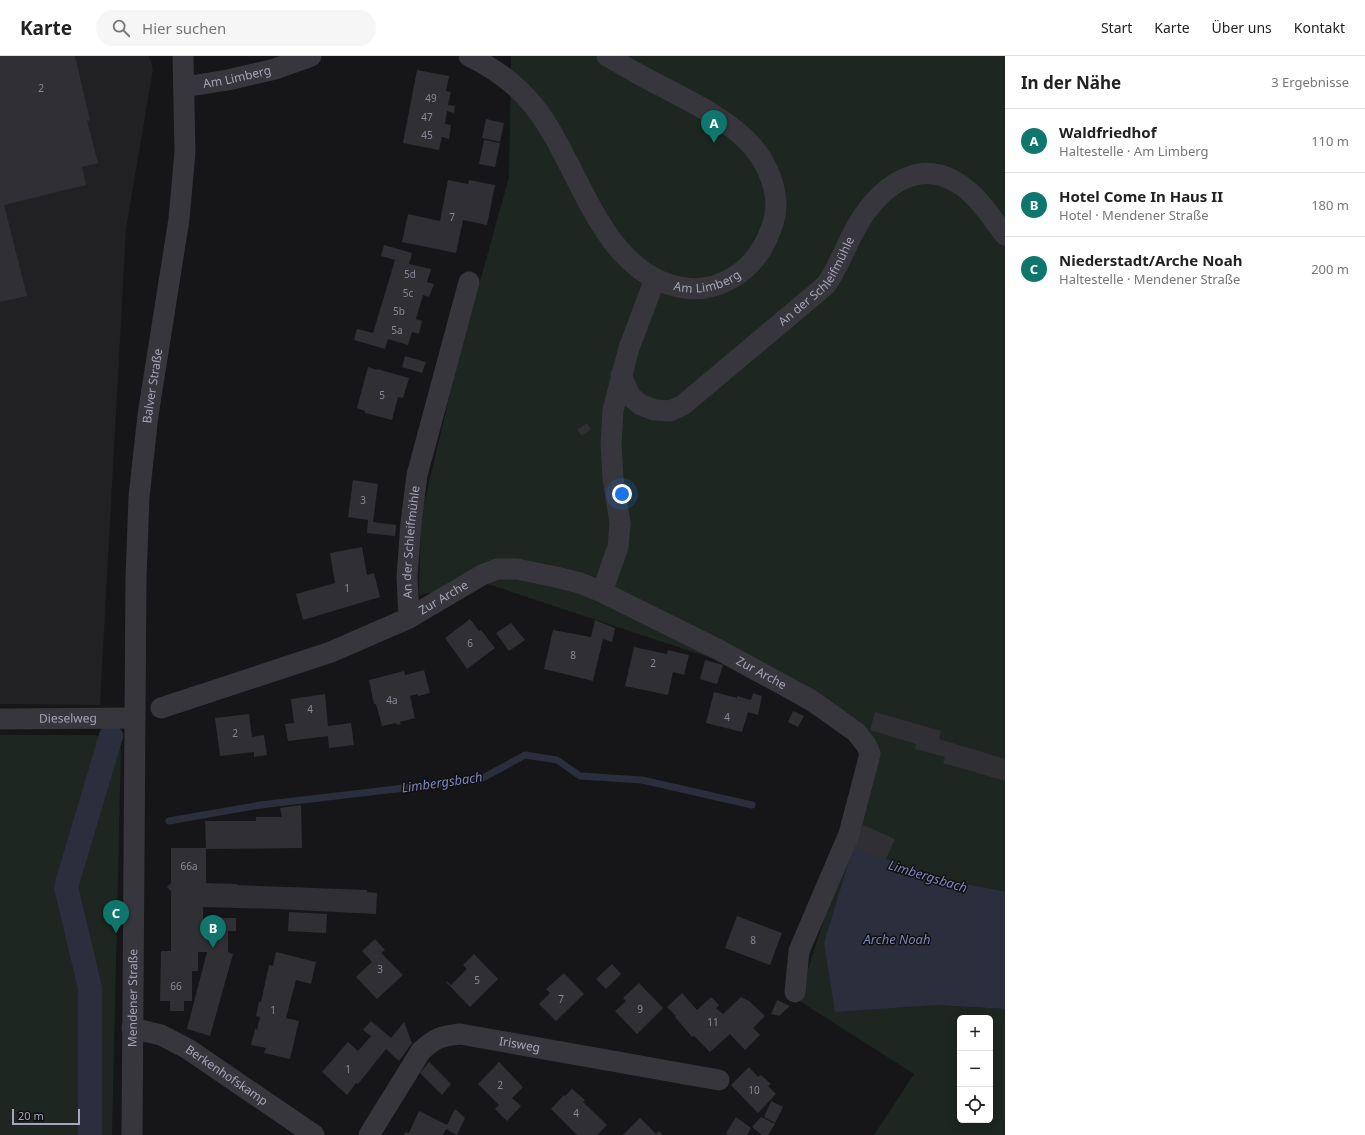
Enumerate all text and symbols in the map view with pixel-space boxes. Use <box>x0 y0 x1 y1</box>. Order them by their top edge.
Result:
search box <box>96 10 376 46</box>
text: Karte <box>20 15 72 41</box>
icon: search <box>110 17 132 39</box>
text: Hier suchen <box>142 18 226 38</box>
text: Start <box>1101 18 1132 37</box>
text: Karte <box>1154 18 1190 37</box>
text: Über uns <box>1212 18 1272 37</box>
text: Kontakt <box>1294 18 1345 37</box>
street label: Am Limberg <box>202 61 273 92</box>
text: In der Nähe <box>1021 71 1121 94</box>
text: 3 Ergebnisse <box>1271 73 1349 91</box>
house number: 2 <box>38 81 44 95</box>
house number: 49 <box>425 91 437 105</box>
house number: 47 <box>421 110 433 124</box>
pin: A <box>701 110 727 143</box>
text: Waldfriedhof <box>1059 122 1157 142</box>
house number: 45 <box>421 128 433 142</box>
text: A <box>1030 132 1039 150</box>
text: 110 m <box>1311 132 1349 150</box>
text: Haltestelle · Am Limberg <box>1059 142 1209 160</box>
text: Hotel Come In Haus II <box>1059 186 1223 206</box>
text: B <box>1030 196 1038 214</box>
text: 180 m <box>1311 196 1349 214</box>
text: Hotel · Mendener Straße <box>1059 206 1209 224</box>
house number: 7 <box>449 210 455 224</box>
street label: An der Schleifmühle <box>775 233 858 329</box>
text: Niederstadt/Arche Noah <box>1059 250 1242 270</box>
text: C <box>1030 260 1038 278</box>
text: 200 m <box>1311 260 1349 278</box>
street label: Am Limberg <box>672 266 744 297</box>
house number: 5d <box>404 267 416 281</box>
text: Haltestelle · Mendener Straße <box>1059 270 1240 288</box>
house number: 5c <box>403 286 413 300</box>
house number: 5b <box>393 304 405 318</box>
house number: 5a <box>391 323 403 337</box>
street label: Balver Straße <box>138 347 166 424</box>
house number: 5 <box>379 388 385 402</box>
your location <box>612 484 632 504</box>
street label: An der Schleifmühle <box>398 485 424 599</box>
house number: 3 <box>360 493 366 507</box>
street label: Zur Arche <box>415 576 471 618</box>
house number: 1 <box>344 581 350 595</box>
house number: 6 <box>467 636 473 650</box>
house number: 8 <box>570 648 576 662</box>
street label: Zur Arche <box>733 652 790 693</box>
house number: 2 <box>650 656 656 670</box>
house number: 4a <box>386 693 398 707</box>
house number: 4 <box>307 702 313 716</box>
street label: Dieselweg <box>39 709 97 727</box>
house number: 4 <box>724 710 730 724</box>
house number: 2 <box>232 726 238 740</box>
water label: Limbergsbach <box>400 767 484 797</box>
water label: Limbergsbach <box>886 855 970 897</box>
house number: 66a <box>180 859 198 873</box>
pin: C <box>103 900 129 933</box>
pin: B <box>200 915 226 948</box>
water label: Arche Noah <box>863 930 930 948</box>
house number: 8 <box>750 933 756 947</box>
street label: Mendener Straße <box>124 949 141 1047</box>
house number: 3 <box>377 962 383 976</box>
house number: 5 <box>474 973 480 987</box>
house number: 66 <box>170 979 182 993</box>
house number: 7 <box>558 992 564 1006</box>
house number: 9 <box>637 1002 643 1016</box>
house number: 1 <box>270 1003 276 1017</box>
house number: 11 <box>707 1015 719 1029</box>
map controls <box>957 1015 993 1123</box>
button: + <box>957 1015 993 1051</box>
street label: Irisweg <box>498 1032 542 1056</box>
street label: Berkenhofskamp <box>182 1041 272 1109</box>
button: − <box>957 1051 993 1087</box>
house number: 1 <box>345 1062 351 1076</box>
house number: 2 <box>497 1078 503 1092</box>
house number: 10 <box>748 1083 760 1097</box>
button: locate <box>957 1087 993 1123</box>
house number: 4 <box>573 1106 579 1120</box>
scale bar <box>12 1107 80 1126</box>
text: 20 m <box>18 1108 44 1123</box>

